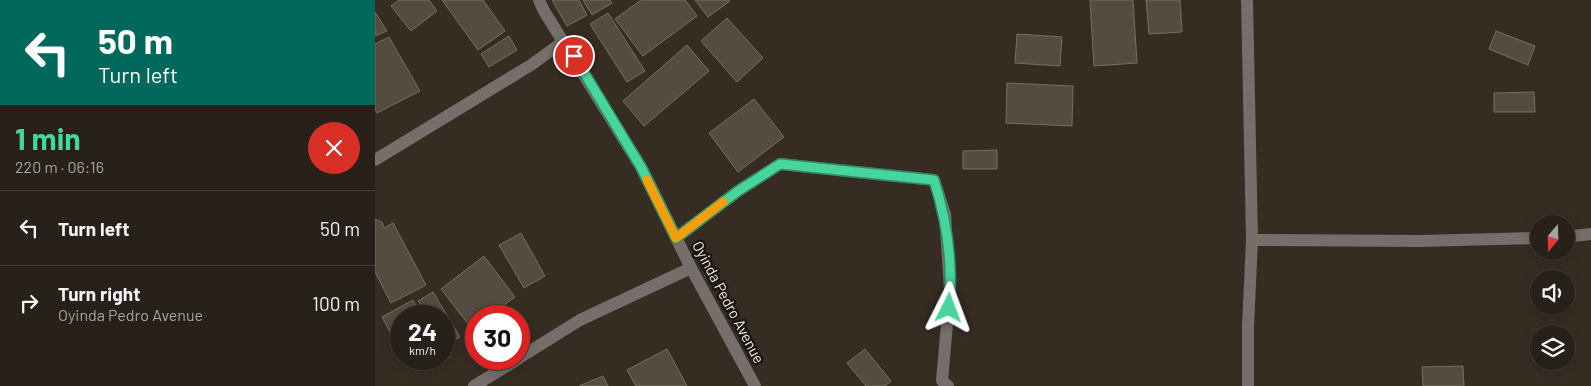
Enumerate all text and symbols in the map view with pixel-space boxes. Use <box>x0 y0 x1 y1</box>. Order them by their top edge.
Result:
text: 50 m <box>98 19 173 61</box>
icon: left <box>15 20 80 85</box>
pin <box>553 35 595 77</box>
icon: arrive <box>560 42 588 70</box>
text: Turn left <box>98 61 178 87</box>
text: 1 min <box>15 120 81 156</box>
button: close <box>308 122 360 174</box>
text: 220 m · 06:16 <box>15 157 104 176</box>
icon: left <box>15 214 43 242</box>
north arrow <box>1530 215 1575 260</box>
map controls <box>1530 215 1575 370</box>
text: Turn left <box>58 217 129 240</box>
text: 50 m <box>320 217 360 240</box>
street label: Oyinda Pedro Avenue <box>689 238 769 366</box>
button: sound <box>1530 270 1575 315</box>
position arrow <box>922 281 974 333</box>
text: Turn right <box>58 282 140 305</box>
icon: right <box>15 289 43 317</box>
text: 100 m <box>312 292 360 315</box>
text: Oyinda Pedro Avenue <box>58 305 203 324</box>
speed limit sign: 30 <box>465 305 530 370</box>
text: 24 <box>408 316 437 346</box>
button: layers <box>1530 325 1575 370</box>
text: km/h <box>409 343 436 357</box>

